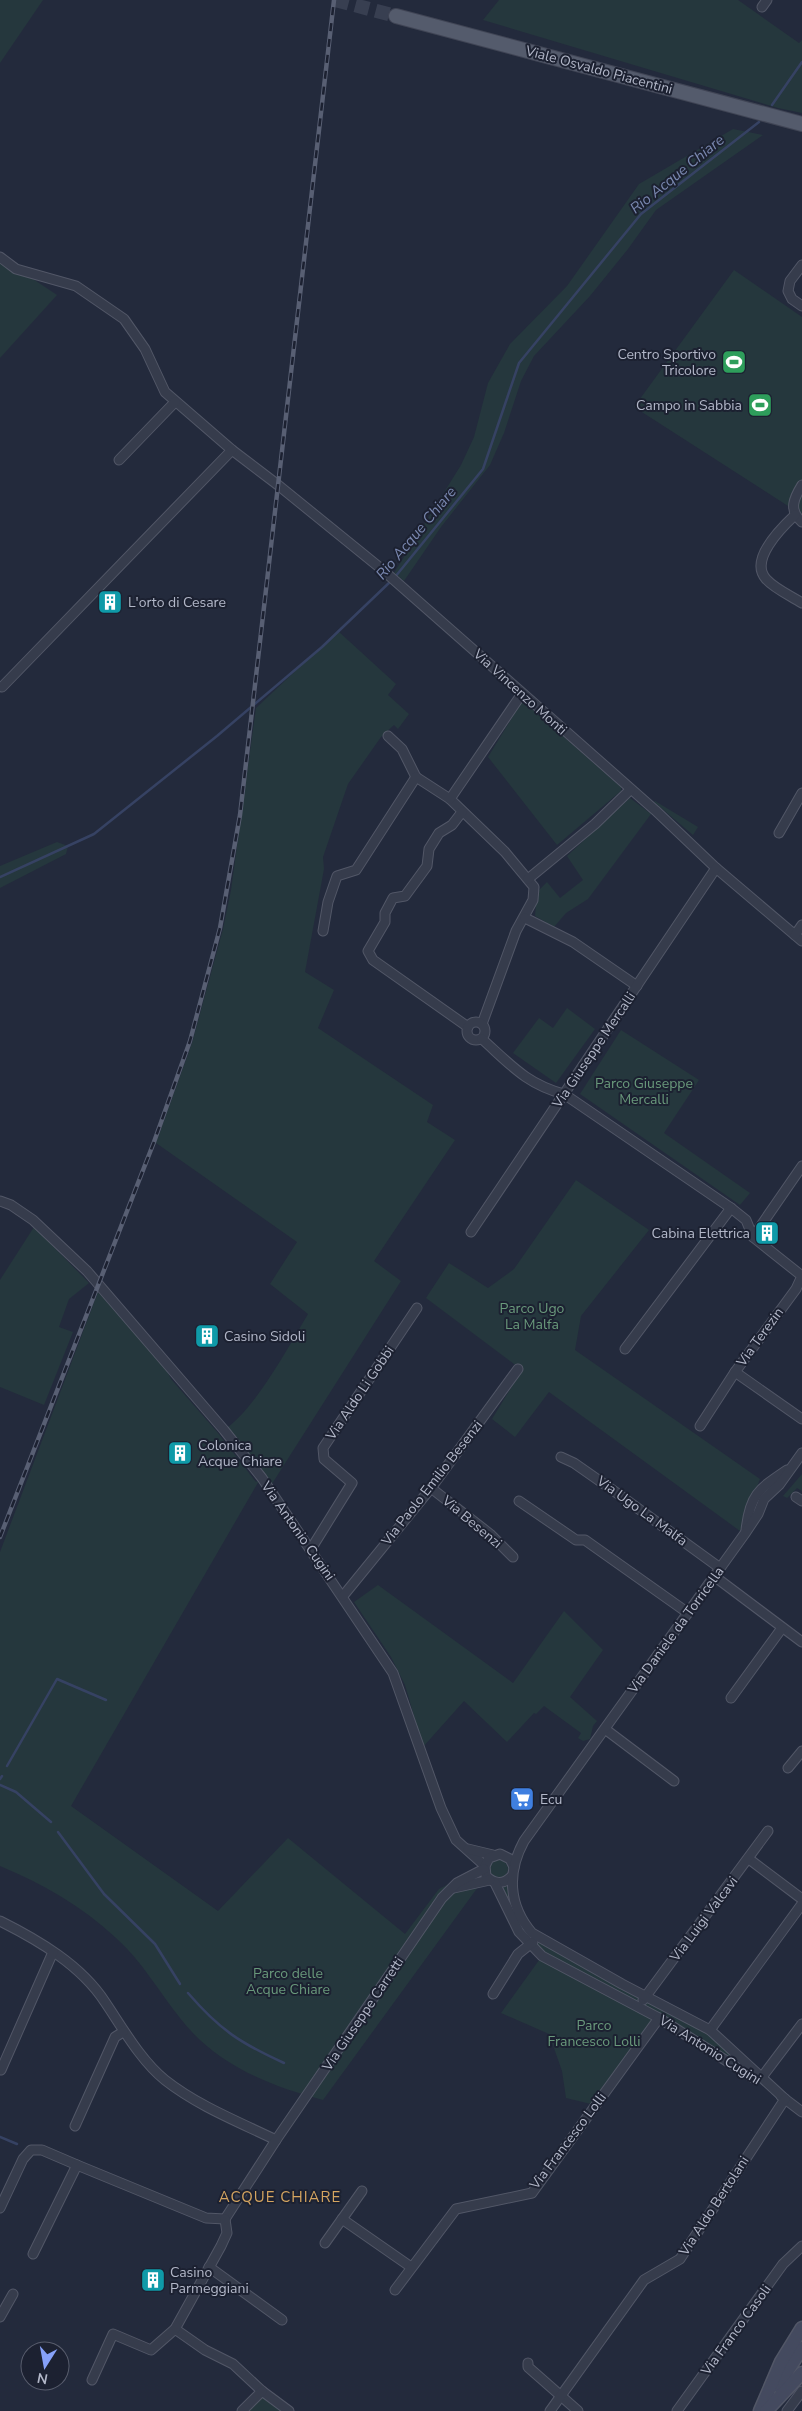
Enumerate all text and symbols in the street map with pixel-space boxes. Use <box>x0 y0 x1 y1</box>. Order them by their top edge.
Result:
street label: Viale Osvaldo Piacentini <box>522 41 675 99</box>
water label: Rio Acque Chiare <box>626 130 728 218</box>
place label: Centro Sportivo Tricolore <box>617 345 716 380</box>
sports icon: Centro Sportivo Tricolore <box>721 349 747 375</box>
sports icon: Campo in Sabbia <box>747 392 773 418</box>
place label: Campo in Sabbia <box>636 396 742 415</box>
water label: Rio Acque Chiare <box>371 482 461 584</box>
building icon: L'orto di Cesare <box>97 589 123 615</box>
place label: L'orto di Cesare <box>128 593 226 612</box>
street label: Via Vincenzo Monti <box>468 644 571 739</box>
street label: Via Giuseppe Mercalli <box>547 988 640 1113</box>
park label: Parco Giuseppe Mercalli <box>595 1074 693 1109</box>
building icon: Cabina Elettrica <box>754 1220 780 1246</box>
place label: Cabina Elettrica <box>652 1224 750 1243</box>
park label: Parco Ugo La Malfa <box>500 1299 565 1334</box>
street label: Via Terezin <box>732 1304 788 1371</box>
building icon: Casino Sidoli <box>194 1323 220 1349</box>
place label: Casino Sidoli <box>224 1327 305 1346</box>
street label: Via Aldo Li Gobbi <box>321 1342 399 1445</box>
street label: Via Paolo Emilio Besenzi <box>376 1416 487 1550</box>
place label: Colonica Acque Chiare <box>198 1436 282 1471</box>
building icon: Colonica Acque Chiare <box>167 1440 193 1466</box>
street label: Via Ugo La Malfa <box>592 1471 691 1550</box>
street label: Via Antonio Cugini <box>256 1477 339 1584</box>
street label: Via Besenzi <box>437 1491 506 1553</box>
street label: Via Daniele da Torricella <box>623 1563 729 1698</box>
supermarket icon: Ecu <box>509 1786 535 1812</box>
place label: Ecu <box>540 1790 562 1809</box>
street label: Via Luigi Valcavi <box>665 1873 742 1966</box>
street label: Via Giuseppe Carretti <box>317 1953 408 2076</box>
park label: Parco delle Acque Chiare <box>246 1964 330 1999</box>
street label: Via Antonio Cugini <box>654 2010 765 2089</box>
park label: Parco Francesco Lolli <box>548 2016 640 2051</box>
street label: Via Francesco Lolli <box>525 2089 611 2194</box>
street label: Via Aldo Bertolani <box>674 2152 753 2260</box>
district label: ACQUE CHIARE <box>219 2187 341 2207</box>
place label: Casino Parmeggiani <box>170 2263 249 2298</box>
building icon: Casino Parmeggiani <box>140 2267 166 2293</box>
street label: Via Franco Casoli <box>696 2281 775 2380</box>
north arrow <box>20 2341 70 2391</box>
text: N <box>36 2368 50 2389</box>

